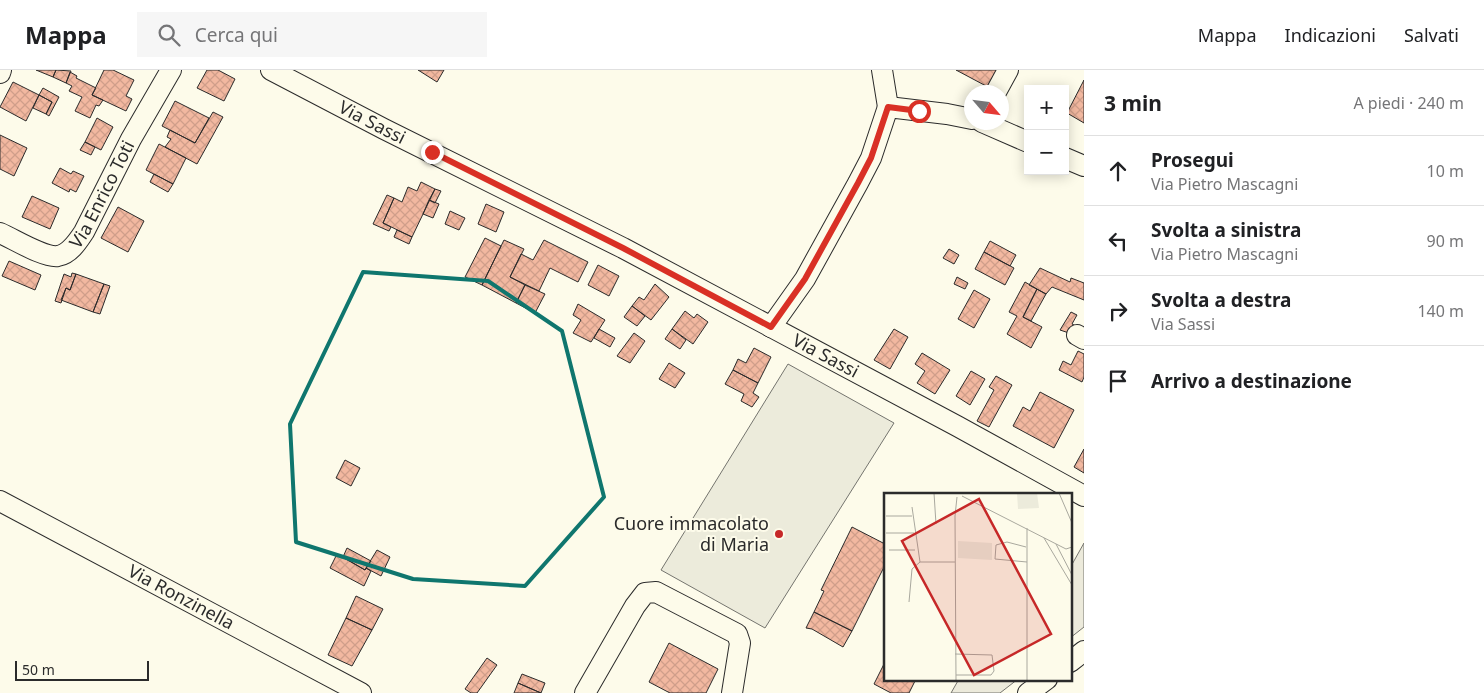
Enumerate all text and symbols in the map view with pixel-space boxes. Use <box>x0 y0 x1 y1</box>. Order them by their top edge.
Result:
search box <box>137 12 487 57</box>
text: Mappa <box>25 18 107 51</box>
icon: search <box>155 21 183 49</box>
text: Cerca qui <box>195 22 278 48</box>
text: Mappa <box>1198 23 1257 47</box>
text: Indicazioni <box>1285 23 1376 47</box>
text: Salvati <box>1404 23 1459 47</box>
north arrow <box>964 85 1009 130</box>
map controls <box>1024 85 1069 175</box>
button: + <box>1024 85 1069 130</box>
text: 3 min <box>1104 89 1162 117</box>
text: A piedi · 240 m <box>1353 92 1464 114</box>
street label: Via Sassi <box>335 95 410 149</box>
route start <box>908 100 931 123</box>
button: − <box>1024 130 1069 175</box>
street label: Via Enrico Toti <box>63 136 139 253</box>
route end <box>421 141 444 164</box>
text: Prosegui <box>1151 147 1234 173</box>
icon: ahead <box>1104 157 1132 185</box>
text: 10 m <box>1427 160 1464 182</box>
text: Via Pietro Mascagni <box>1151 173 1298 195</box>
text: Svolta a sinistra <box>1151 217 1301 243</box>
icon: left <box>1104 227 1132 255</box>
text: 90 m <box>1427 230 1464 252</box>
text: Via Pietro Mascagni <box>1151 243 1298 265</box>
text: Svolta a destra <box>1151 287 1291 313</box>
icon: right <box>1104 297 1132 325</box>
text: 140 m <box>1417 300 1464 322</box>
text: Via Sassi <box>1151 313 1215 335</box>
street label: Via Sassi <box>789 328 864 383</box>
icon: arrive <box>1104 367 1132 395</box>
text: Arrivo a destinazione <box>1151 368 1352 394</box>
inset map <box>884 493 1072 680</box>
place label: Cuore immacolato di Maria <box>614 511 769 556</box>
marker: Cuore immacolato di Maria <box>773 528 785 540</box>
street label: Via Ronzinella <box>124 558 239 635</box>
scale bar <box>15 658 149 681</box>
text: 50 m <box>22 660 55 679</box>

